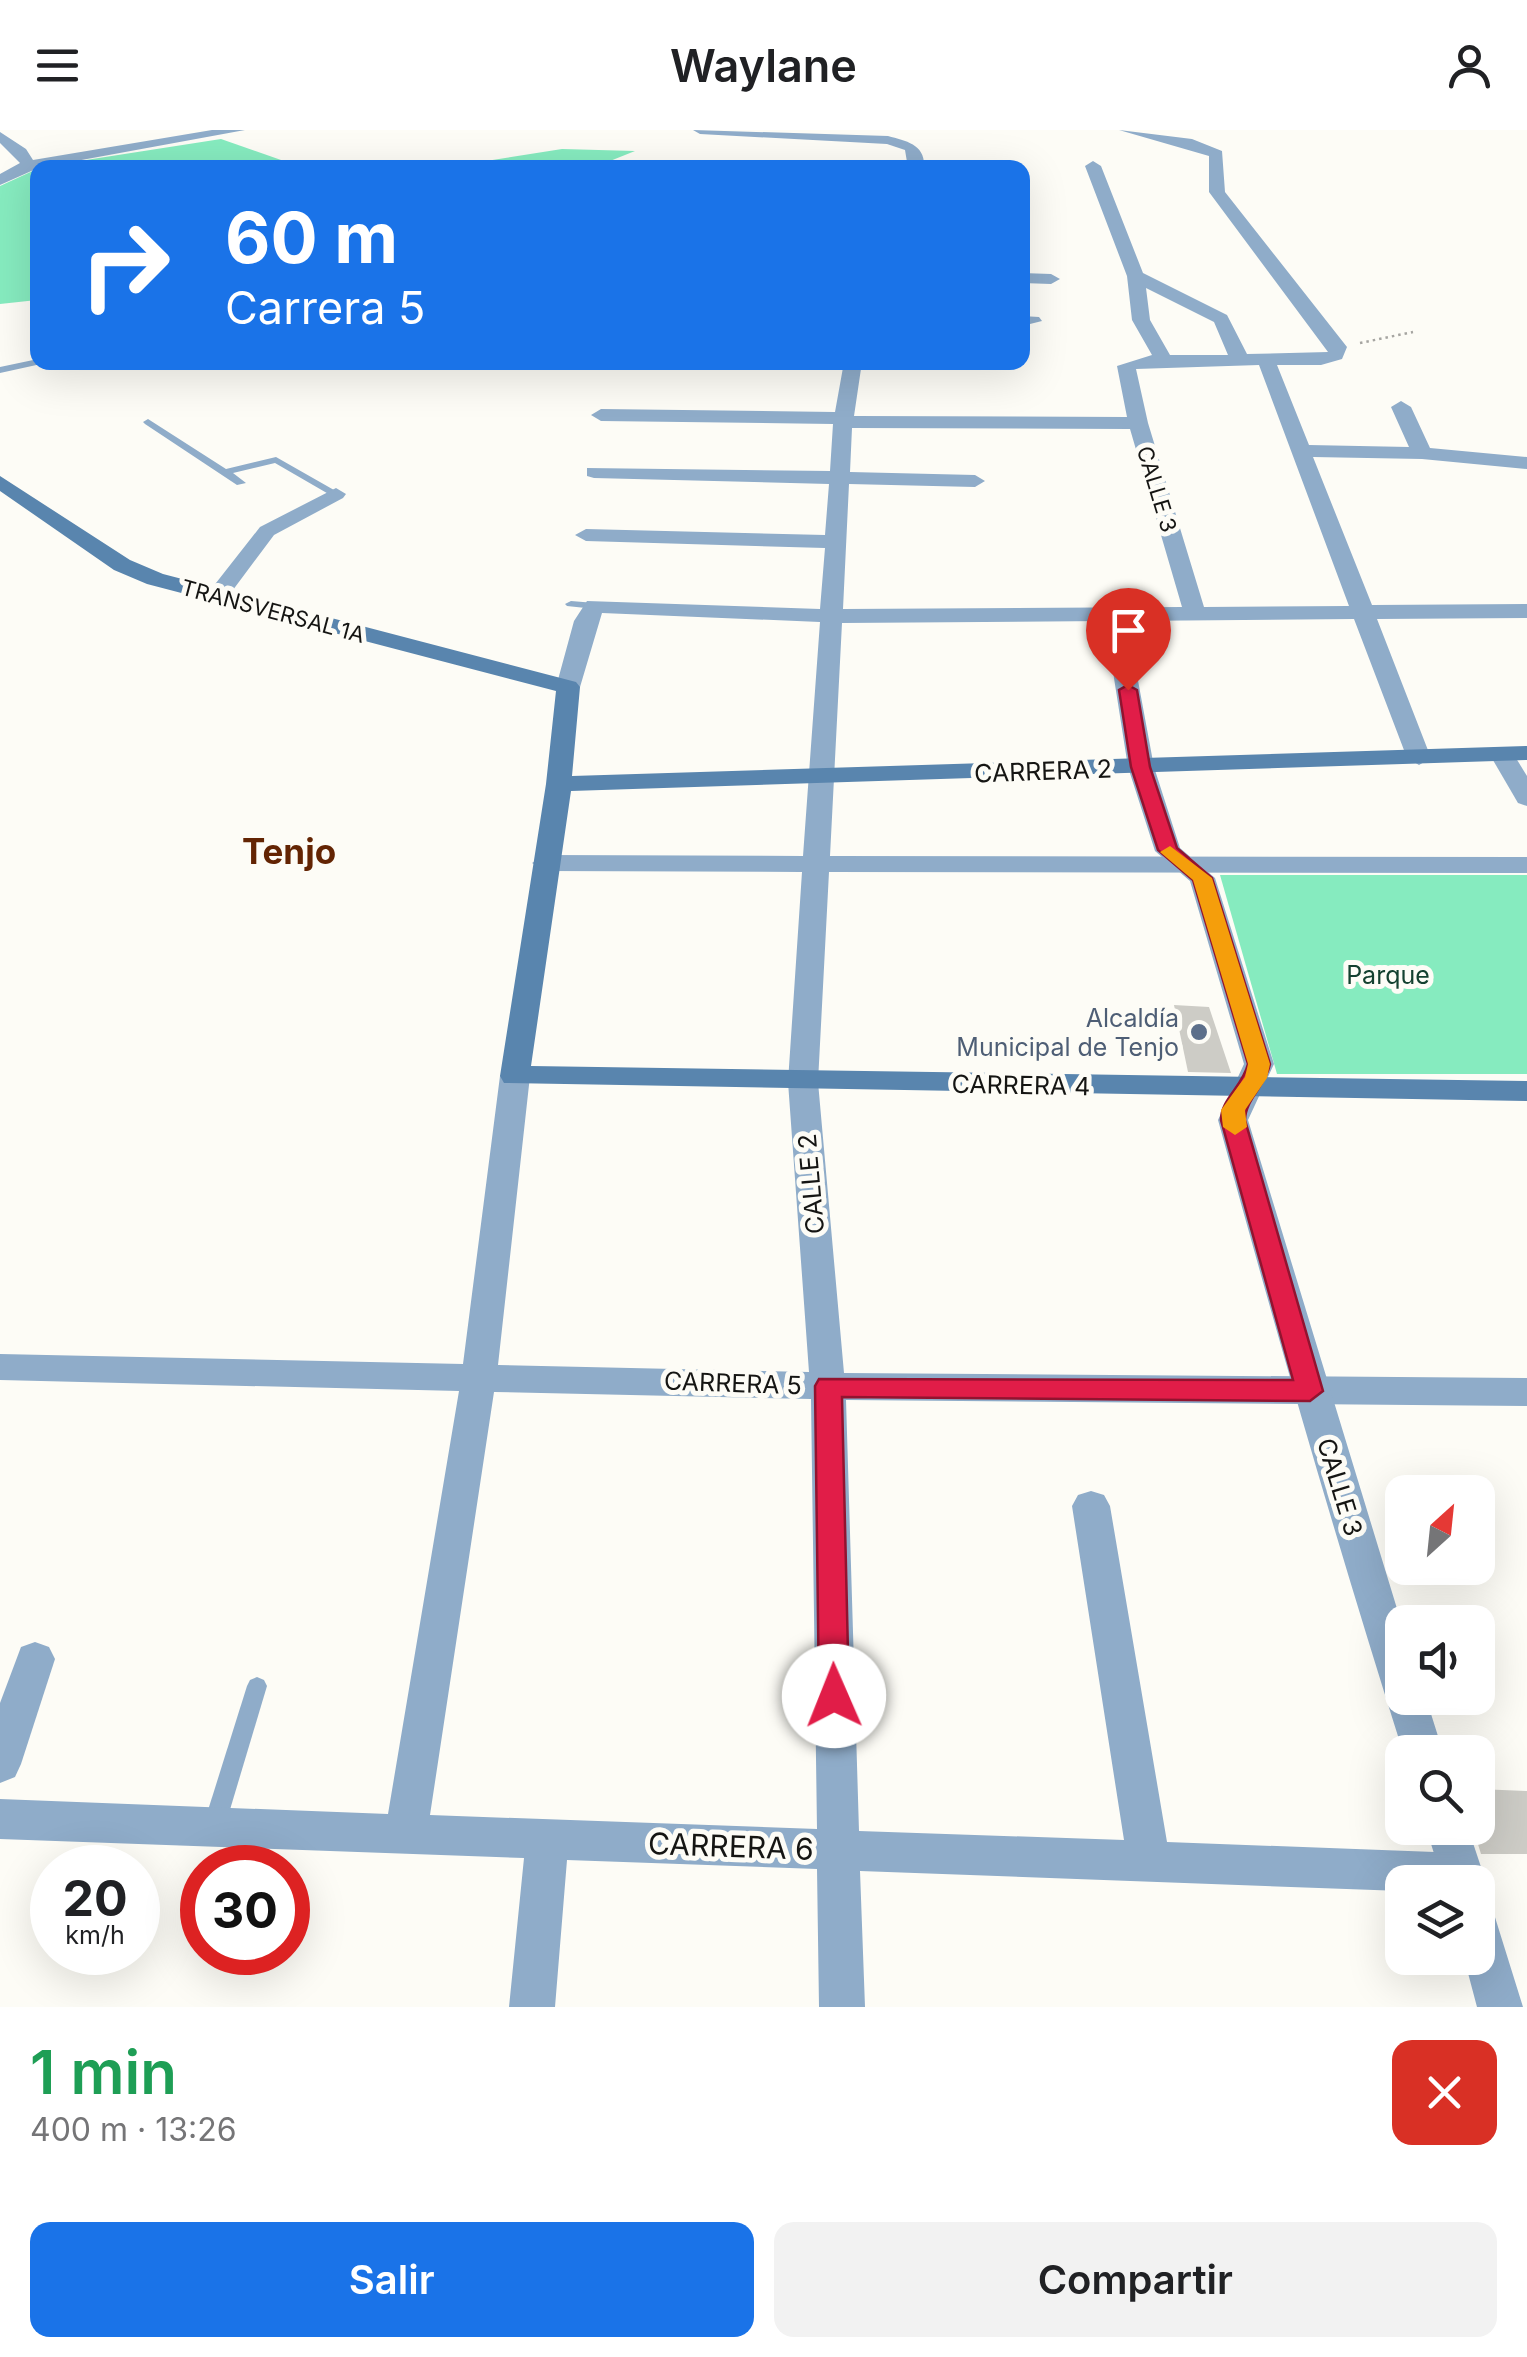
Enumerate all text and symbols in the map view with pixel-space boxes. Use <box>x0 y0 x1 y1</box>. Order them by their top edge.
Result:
icon: menu <box>30 38 85 93</box>
text: Waylane <box>670 38 857 93</box>
icon: person <box>1442 38 1497 93</box>
text: 60 m <box>225 195 398 280</box>
icon: right <box>60 200 190 330</box>
text: Carrera 5 <box>225 280 425 335</box>
street label: CALLE 3 <box>1132 443 1182 535</box>
street label: TRANSVERSAL 1A <box>178 574 368 648</box>
pin <box>1086 588 1171 691</box>
icon: arrive <box>1101 603 1156 658</box>
street label: CARRERA 2 <box>974 754 1112 788</box>
district label: Tenjo <box>242 830 336 872</box>
park label: Parque <box>1346 960 1430 990</box>
place label: Alcaldía Municipal de Tenjo <box>956 1003 1179 1062</box>
marker: Alcaldía Municipal de Tenjo <box>1188 1021 1210 1043</box>
street label: CARRERA 4 <box>951 1069 1091 1101</box>
street label: CALLE 2 <box>792 1133 830 1235</box>
street label: CARRERA 5 <box>664 1366 802 1400</box>
street label: CALLE 3 <box>1311 1434 1369 1540</box>
north arrow <box>1385 1475 1495 1585</box>
map controls <box>1385 1475 1495 1975</box>
button: sound <box>1385 1605 1495 1715</box>
position arrow <box>782 1644 886 1748</box>
button: search <box>1385 1735 1495 1845</box>
street label: CARRERA 6 <box>648 1825 814 1867</box>
speed limit sign: 30 <box>180 1845 310 1975</box>
button: layers <box>1385 1865 1495 1975</box>
text: 20 <box>62 1868 128 1928</box>
text: km/h <box>65 1920 125 1950</box>
text: 1 min <box>30 2036 177 2108</box>
button: close <box>1392 2040 1497 2145</box>
text: 400 m · 13:26 <box>30 2110 237 2149</box>
button: Salir <box>30 2222 754 2337</box>
button: Compartir <box>774 2222 1497 2337</box>

